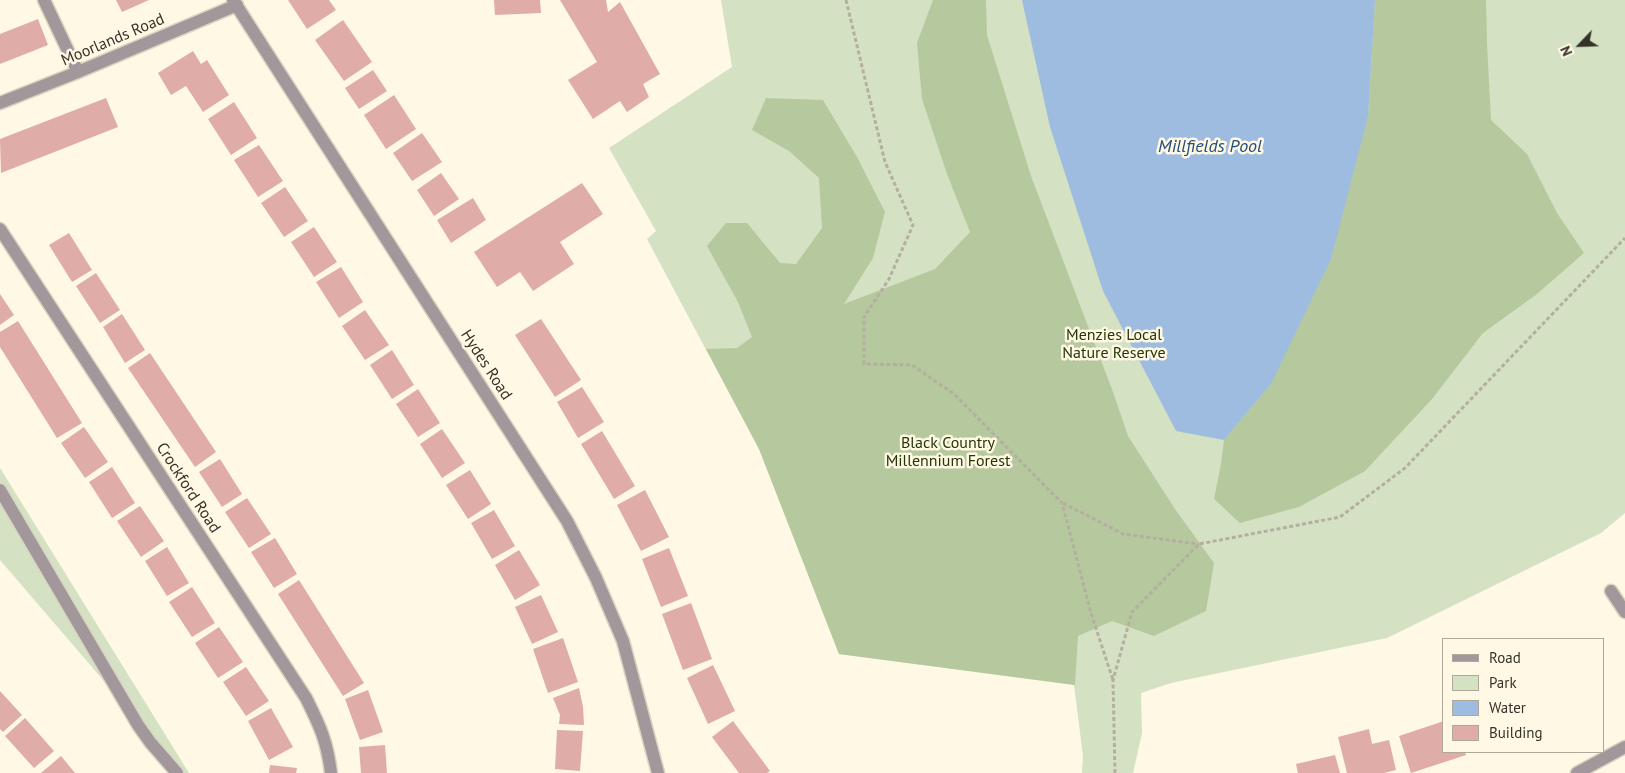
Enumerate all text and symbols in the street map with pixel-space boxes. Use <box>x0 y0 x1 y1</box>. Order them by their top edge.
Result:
street label: Moorlands Road <box>59 10 167 70</box>
north arrow <box>1555 20 1605 70</box>
text: N <box>1556 43 1576 59</box>
water label: Millfields Pool <box>1158 136 1262 158</box>
park label: Menzies Local Nature Reserve <box>1062 325 1166 363</box>
street label: Hydes Road <box>456 326 516 404</box>
park label: Black Country Millennium Forest <box>886 433 1010 471</box>
street label: Crockford Road <box>152 439 224 537</box>
legend <box>1442 638 1605 753</box>
text: Road <box>1489 648 1521 667</box>
text: Park <box>1489 673 1517 692</box>
text: Water <box>1489 698 1526 717</box>
text: Building <box>1489 723 1543 742</box>

